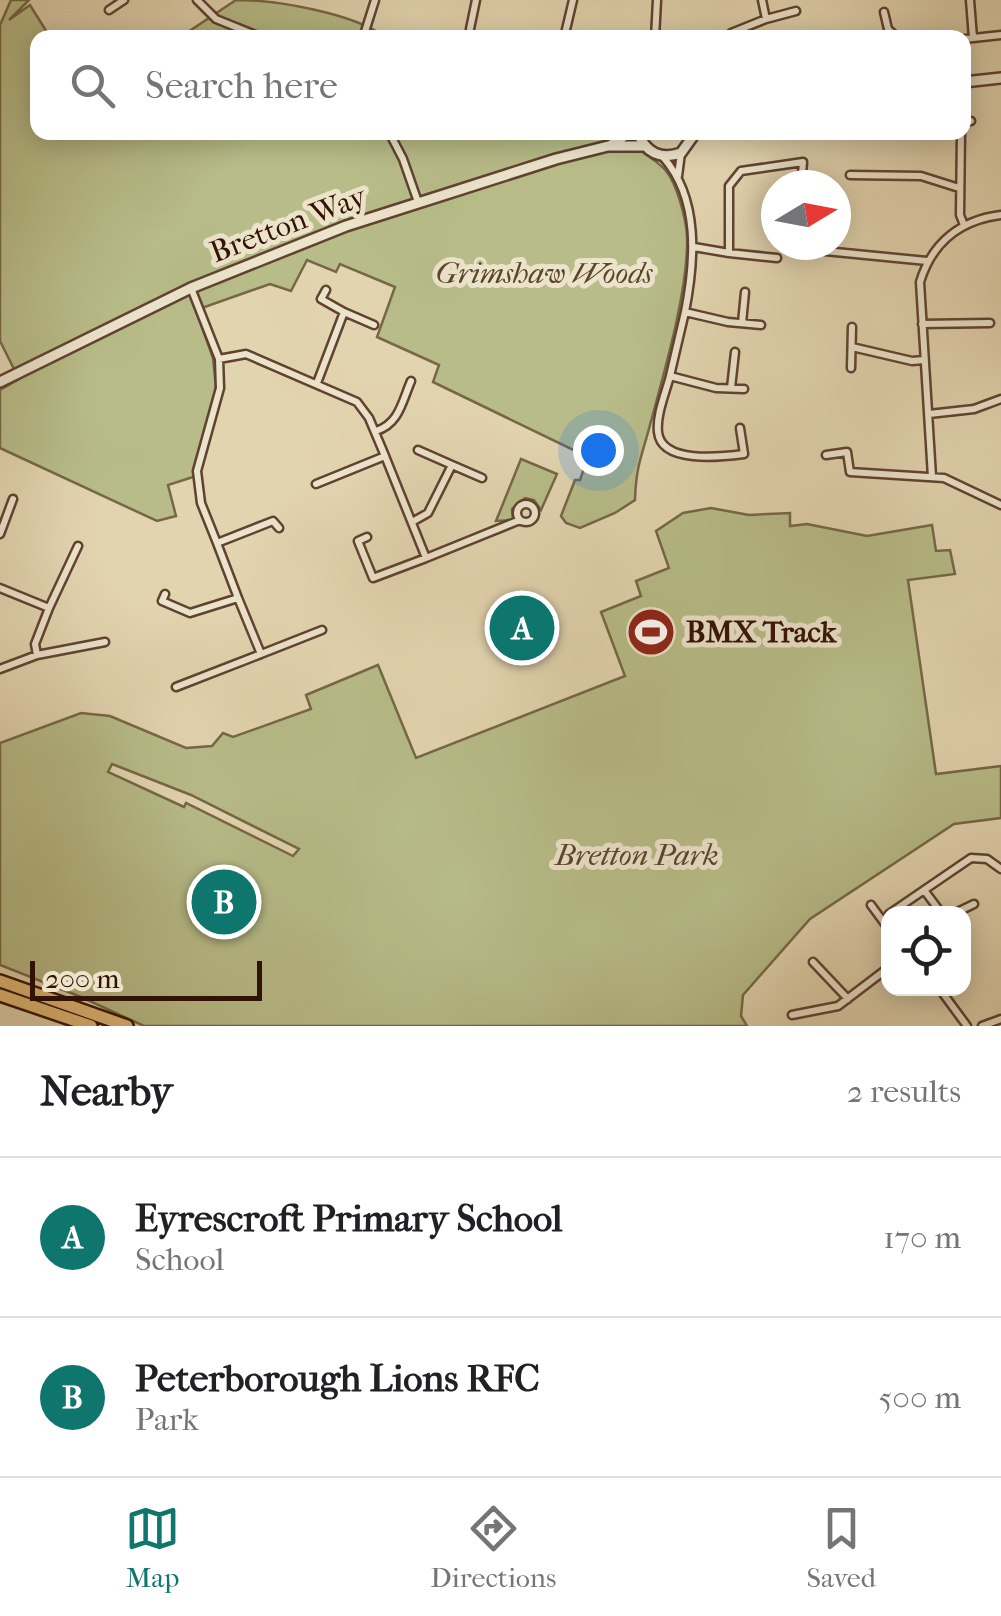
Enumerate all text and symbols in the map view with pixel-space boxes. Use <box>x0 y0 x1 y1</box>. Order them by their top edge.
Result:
search box <box>30 30 971 140</box>
icon: search <box>65 58 120 113</box>
text: Search here <box>145 63 338 108</box>
north arrow <box>761 170 851 260</box>
street label: Bretton Way <box>205 178 372 270</box>
park label: Grimshaw Woods <box>435 256 653 291</box>
your location <box>573 425 624 476</box>
pin: A <box>490 590 554 666</box>
sports icon: BMX Track <box>625 606 677 658</box>
place label: BMX Track <box>686 615 838 650</box>
park label: Bretton Park <box>553 838 719 873</box>
pin: B <box>192 864 256 940</box>
map controls <box>881 906 971 996</box>
button: locate <box>881 906 971 996</box>
scale bar <box>30 956 262 1000</box>
text: 200 m <box>45 962 120 995</box>
text: Nearby <box>40 1067 172 1116</box>
text: 2 results <box>847 1073 961 1110</box>
text: Eyrescroft Primary School <box>135 1196 563 1241</box>
text: A <box>62 1219 83 1256</box>
text: 170 m <box>883 1219 961 1256</box>
text: School <box>135 1241 224 1278</box>
text: Peterborough Lions RFC <box>135 1356 540 1401</box>
text: B <box>62 1379 83 1416</box>
text: 500 m <box>879 1379 961 1416</box>
text: Park <box>135 1401 199 1438</box>
tab: Map <box>125 1501 180 1594</box>
tab: Directions <box>430 1501 556 1594</box>
tab: Saved <box>806 1501 876 1594</box>

